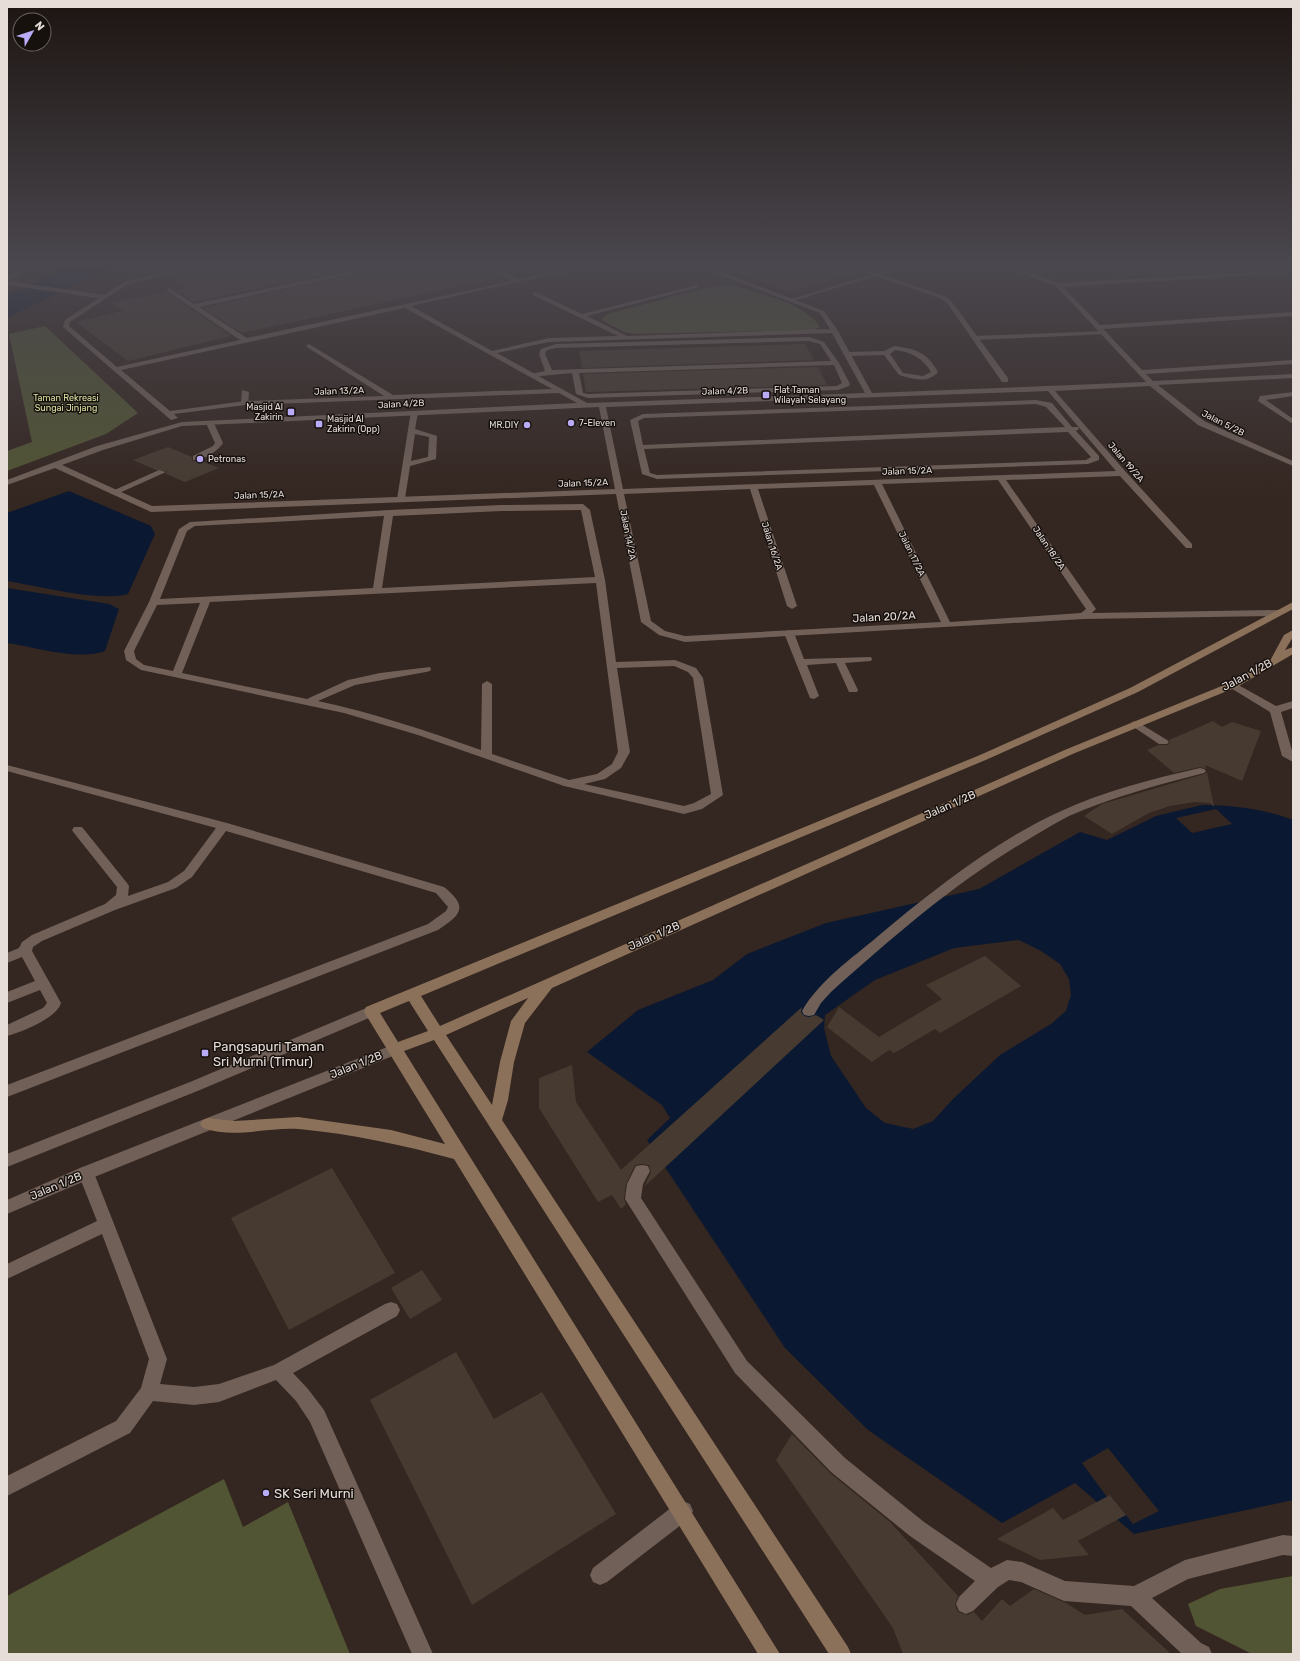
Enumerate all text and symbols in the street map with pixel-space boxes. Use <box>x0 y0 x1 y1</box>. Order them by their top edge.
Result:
north arrow <box>12 12 52 52</box>
text: N <box>32 19 47 33</box>
street label: Jalan 13/2A <box>314 385 364 397</box>
street label: Jalan 4/2B <box>702 385 748 397</box>
place label: Flat Taman Wilayah Selayang <box>774 385 846 405</box>
marker: Flat Taman Wilayah Selayang <box>761 390 771 400</box>
park label: Taman Rekreasi Sungai Jinjang <box>33 393 99 413</box>
street label: Jalan 4/2B <box>378 398 424 410</box>
place label: Masjid Al Zakirin <box>246 402 283 422</box>
marker: Masjid Al Zakirin <box>286 407 296 417</box>
street label: Jalan 5/2B <box>1200 408 1246 438</box>
place label: Masjid Al Zakirin (Opp) <box>327 414 380 434</box>
marker: 7-Eleven <box>566 418 576 428</box>
place label: 7-Eleven <box>579 418 615 428</box>
marker: Masjid Al Zakirin (Opp) <box>314 419 324 429</box>
place label: MR.DIY <box>489 420 519 430</box>
marker: MR.DIY <box>522 420 532 430</box>
street label: Jalan 19/2A <box>1106 440 1146 484</box>
marker: Petronas <box>195 454 205 464</box>
place label: Petronas <box>208 454 246 464</box>
street label: Jalan 15/2A <box>882 465 932 477</box>
street label: Jalan 15/2A <box>558 477 608 489</box>
street label: Jalan 15/2A <box>234 489 284 501</box>
street label: Jalan 14/2A <box>618 509 638 561</box>
street label: Jalan 16/2A <box>759 521 785 571</box>
street label: Jalan 18/2A <box>1031 524 1067 572</box>
street label: Jalan 17/2A <box>897 530 927 578</box>
street label: Jalan 20/2A <box>852 609 917 625</box>
street label: Jalan 1/2B <box>1220 656 1274 694</box>
street label: Jalan 1/2B <box>922 788 978 822</box>
street label: Jalan 1/2B <box>626 919 682 953</box>
place label: Pangsapuri Taman Sri Murni (Timur) <box>213 1039 324 1069</box>
marker: Pangsapuri Taman Sri Murni (Timur) <box>200 1048 210 1058</box>
street label: Jalan 1/2B <box>328 1049 384 1081</box>
street label: Jalan 1/2B <box>28 1169 84 1203</box>
place label: SK Seri Murni <box>274 1486 354 1501</box>
marker: SK Seri Murni <box>261 1488 271 1498</box>

